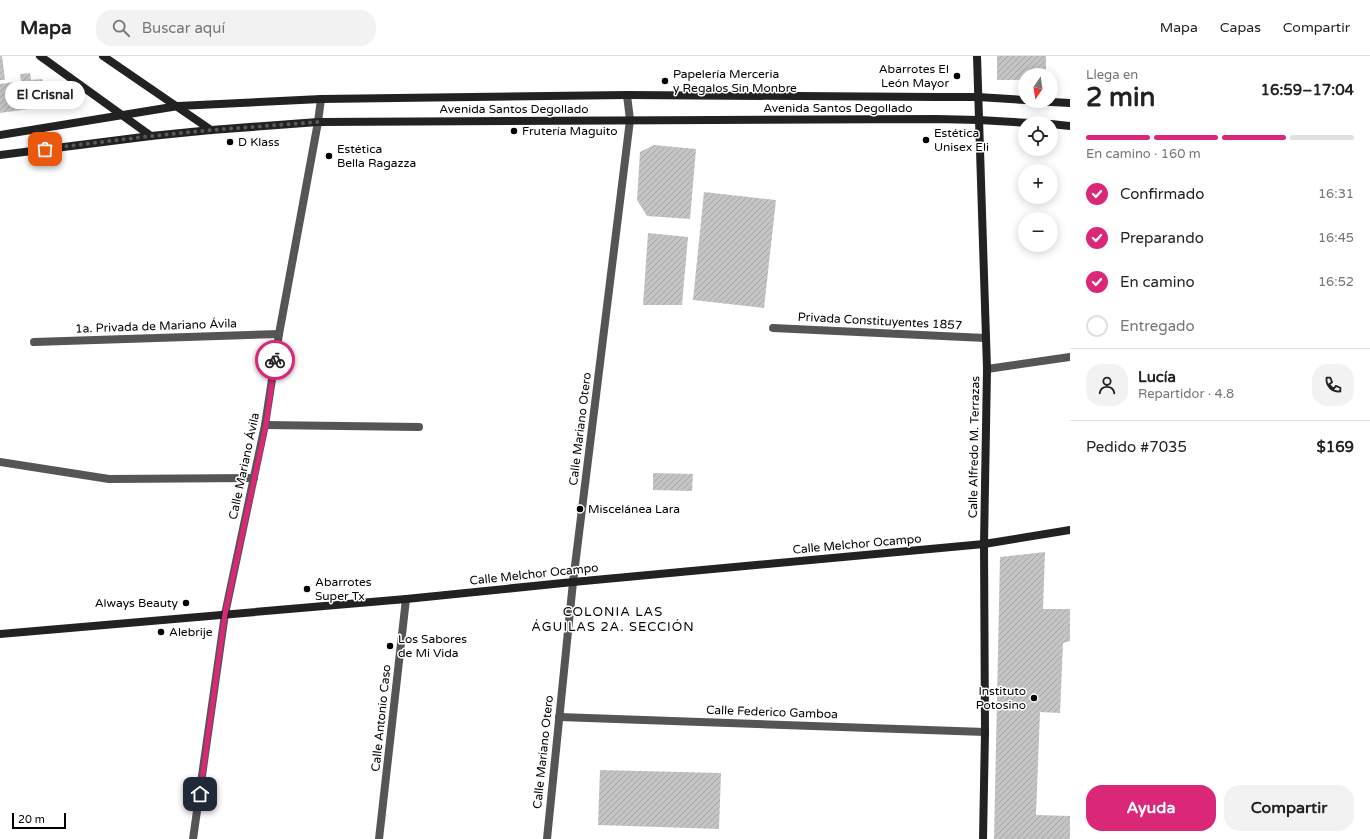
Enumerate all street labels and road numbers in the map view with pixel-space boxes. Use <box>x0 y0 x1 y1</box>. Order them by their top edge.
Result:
street label: Avenida Santos Degollado <box>763 101 913 115</box>
street label: Avenida Santos Degollado <box>439 102 589 116</box>
street label: Privada Constituyentes 1857 <box>797 310 963 332</box>
street label: 1a. Privada de Mariano Ávila <box>75 316 237 336</box>
street label: Calle Mariano Otero <box>566 372 594 486</box>
street label: Calle Alfredo M. Terrazas <box>966 376 982 518</box>
street label: Calle Mariano Ávila <box>226 411 262 521</box>
street label: Calle Melchor Ocampo <box>792 531 922 557</box>
street label: Calle Melchor Ocampo <box>469 560 599 588</box>
street label: Calle Antonio Caso <box>368 664 394 772</box>
street label: Calle Mariano Otero <box>530 695 556 809</box>
street label: Calle Federico Gamboa <box>706 703 838 721</box>

